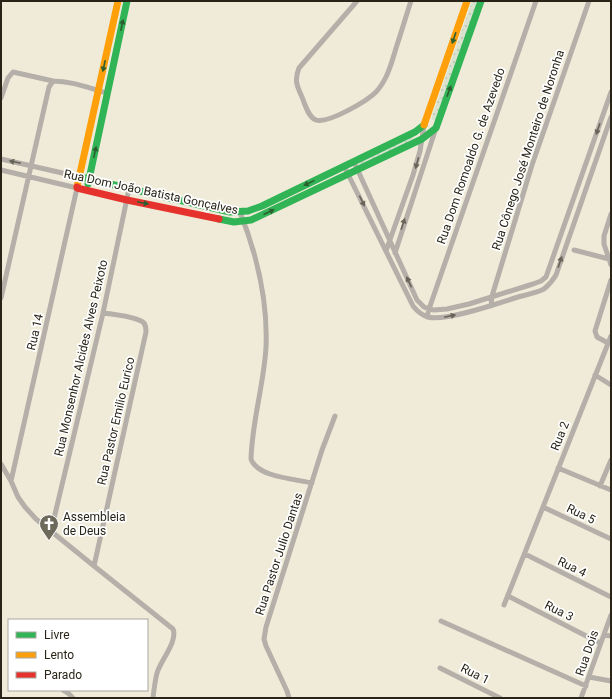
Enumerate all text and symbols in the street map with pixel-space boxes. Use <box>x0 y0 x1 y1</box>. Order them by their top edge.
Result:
one-way arrow <box>119 19 125 31</box>
one-way arrow <box>451 32 457 44</box>
street label: Rua Cônego José Monteiro de Noronha <box>489 48 567 252</box>
one-way arrow <box>100 60 106 73</box>
street label: Rua Dom Romoaldo G. de Azevedo <box>434 66 508 246</box>
one-way arrow <box>447 85 453 97</box>
one-way arrow <box>595 123 601 135</box>
one-way arrow <box>92 146 98 158</box>
one-way arrow <box>413 157 419 170</box>
one-way arrow <box>8 158 21 164</box>
street label: Rua Dom João Batista Gonçalves <box>63 167 239 217</box>
one-way arrow <box>304 180 315 186</box>
one-way arrow <box>359 195 365 207</box>
one-way arrow <box>136 201 149 207</box>
one-way arrow <box>263 209 274 215</box>
one-way arrow <box>400 218 406 230</box>
one-way arrow <box>558 256 564 268</box>
street label: Rua Monsenhor Alcides Alves Peixoto <box>52 258 111 458</box>
one-way arrow <box>406 277 412 288</box>
street label: Rua 14 <box>24 312 46 352</box>
one-way arrow <box>443 312 456 318</box>
street label: Rua Pastor Emilio Eurico <box>94 356 138 486</box>
street label: Rua 2 <box>548 419 572 453</box>
street label: Rua Pastor Julio Dantas <box>253 491 305 617</box>
street label: Rua 5 <box>564 501 598 527</box>
place label: Assembleia de Deus <box>63 510 126 538</box>
church icon: Assembleia de Deus <box>38 513 60 541</box>
street label: Rua 4 <box>555 554 589 580</box>
street label: Rua 3 <box>542 598 576 624</box>
legend <box>8 619 148 691</box>
text: Livre <box>44 628 70 642</box>
street label: Rua Dois <box>573 628 601 678</box>
text: Lento <box>44 648 74 662</box>
street label: Rua 1 <box>458 661 492 687</box>
text: Parado <box>44 668 82 682</box>

